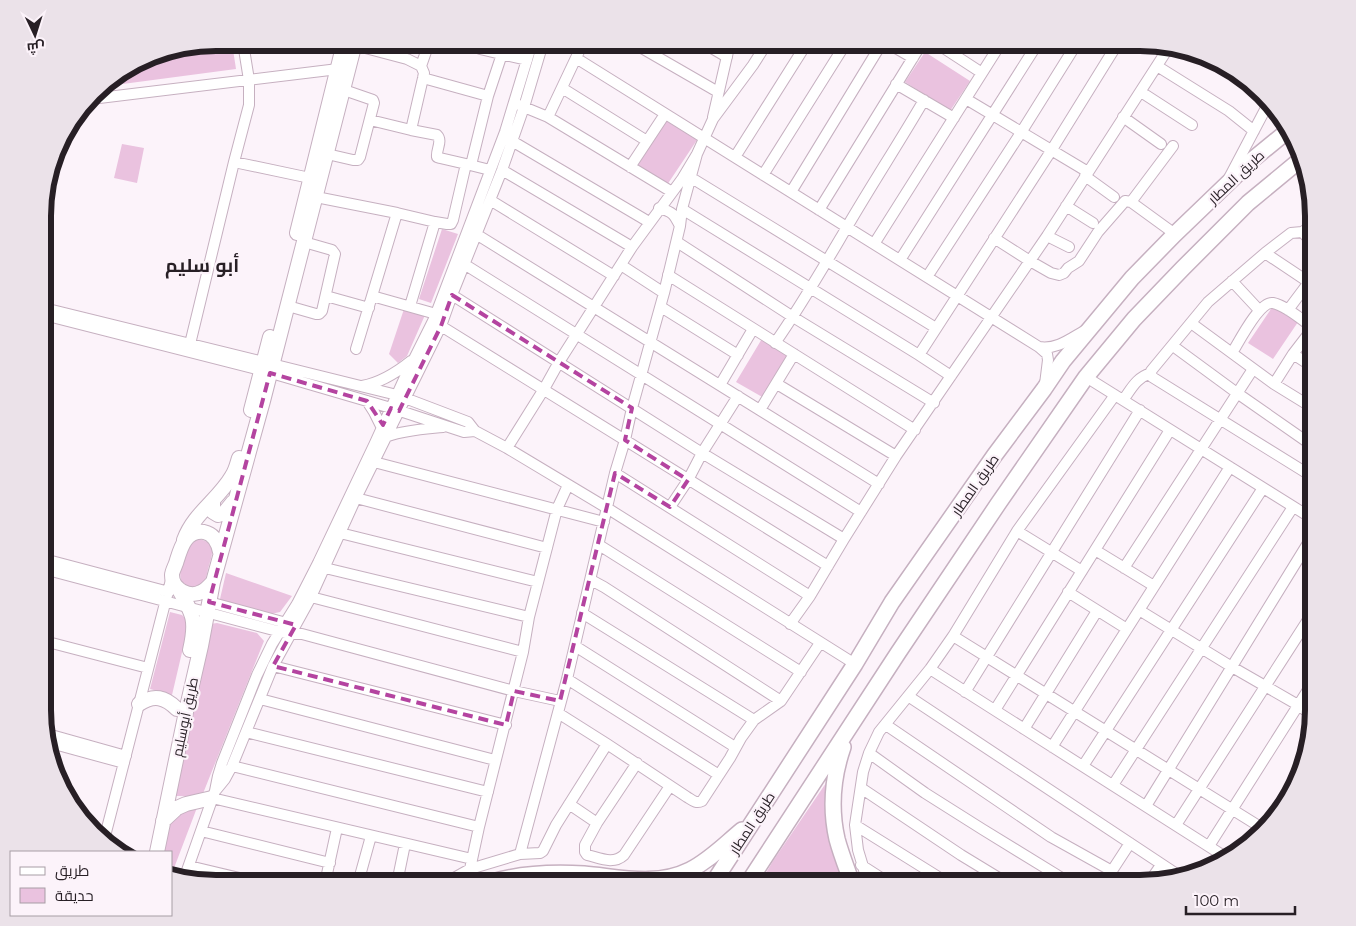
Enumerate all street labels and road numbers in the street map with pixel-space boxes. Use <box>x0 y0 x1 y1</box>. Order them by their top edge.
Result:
street label: طريق المطار <box>1203 146 1268 208</box>
street label: طريق المطار <box>947 451 1003 520</box>
street label: طريق أبوسليم <box>168 676 203 758</box>
street label: طريق المطار <box>725 788 779 859</box>

